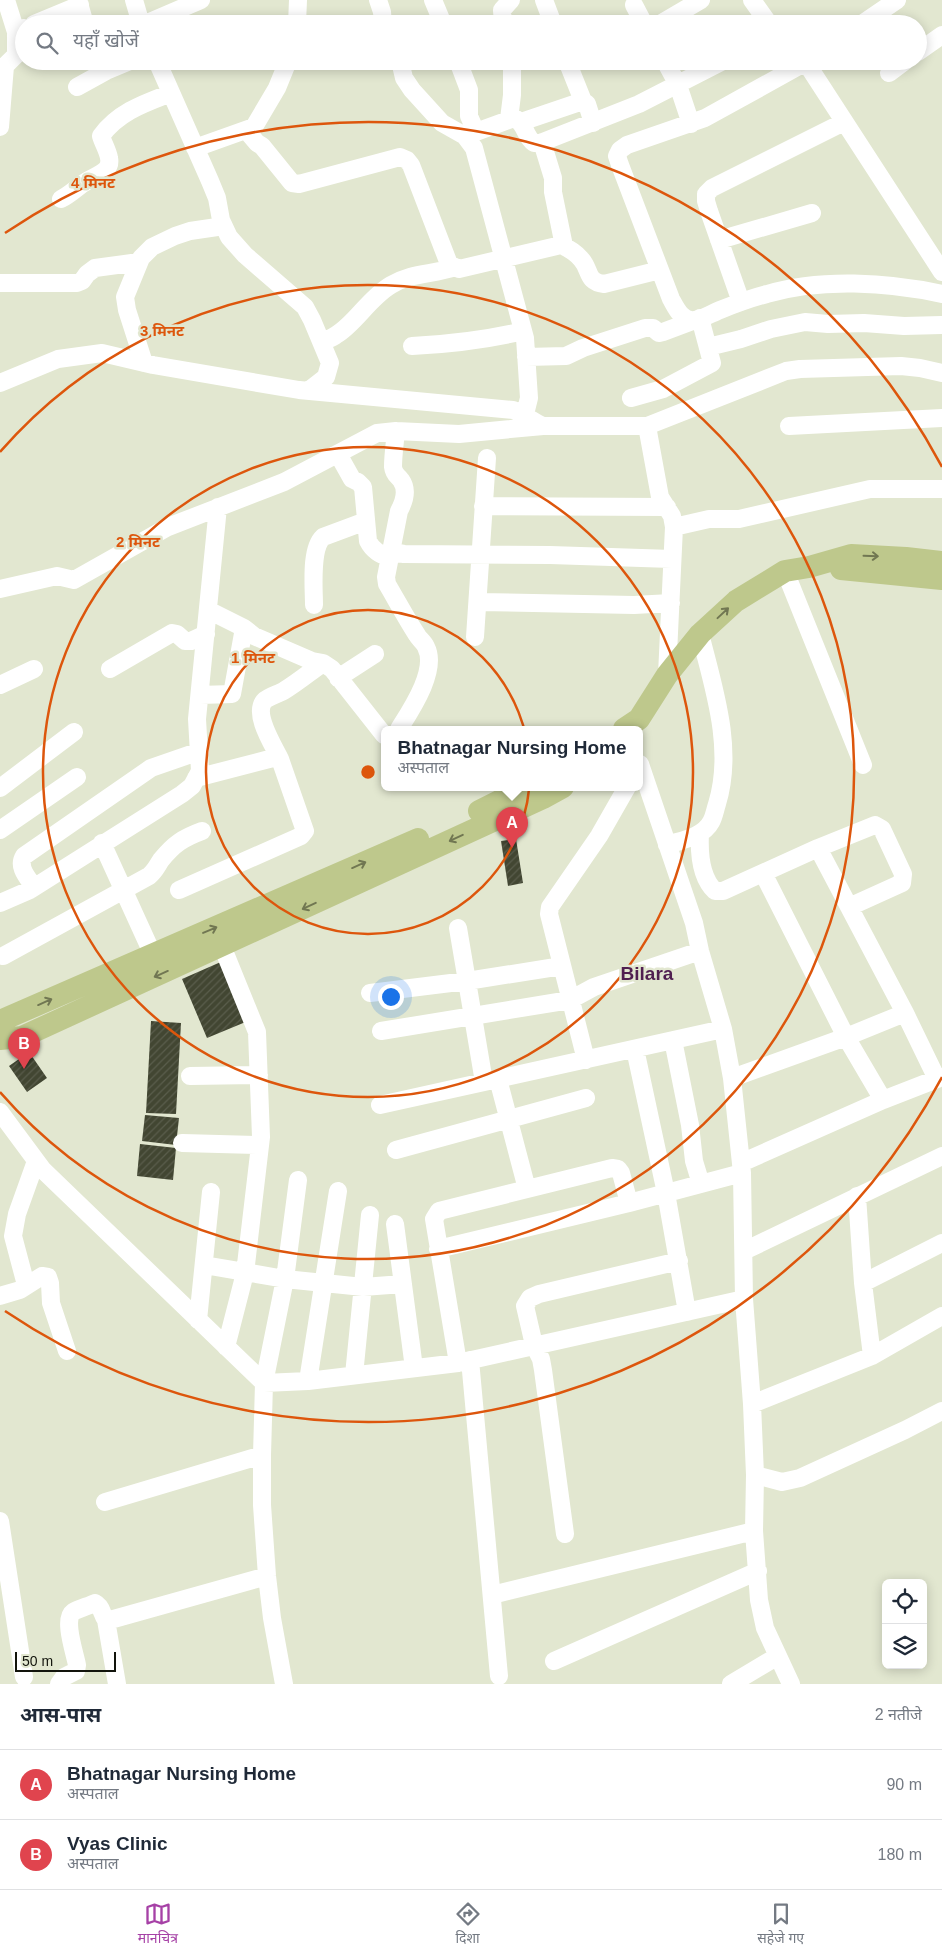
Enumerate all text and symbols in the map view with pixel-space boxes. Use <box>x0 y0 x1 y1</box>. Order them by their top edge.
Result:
search box <box>15 15 927 70</box>
icon: search <box>33 29 61 57</box>
text: यहाँ खोजें <box>73 30 139 51</box>
text: 4 मिनट <box>71 174 116 191</box>
text: 3 मिनट <box>140 322 185 339</box>
text: 2 मिनट <box>116 533 161 550</box>
one-way arrow <box>862 551 879 561</box>
one-way arrow <box>717 607 730 619</box>
text: 1 मिनट <box>231 649 276 666</box>
popup <box>381 726 643 791</box>
text: Bhatnagar Nursing Home <box>397 737 627 758</box>
text: अस्पताल <box>397 759 449 776</box>
centre of rings <box>359 763 377 781</box>
pin: A <box>496 807 528 848</box>
one-way arrow <box>449 834 464 843</box>
one-way arrow <box>351 860 366 870</box>
one-way arrow <box>301 902 316 912</box>
one-way arrow <box>202 925 217 935</box>
district label: Bilara <box>621 963 674 984</box>
one-way arrow <box>154 970 169 980</box>
your location <box>378 984 404 1010</box>
one-way arrow <box>37 997 52 1007</box>
pin: B <box>8 1028 40 1069</box>
map controls <box>882 1579 927 1669</box>
button: locate <box>882 1579 927 1624</box>
button: layers <box>882 1624 927 1669</box>
scale bar <box>15 1649 116 1672</box>
text: 50 m <box>22 1653 53 1669</box>
text: आस-पास <box>20 1703 101 1726</box>
text: 2 नतीजे <box>875 1706 922 1723</box>
text: Bhatnagar Nursing Home <box>67 1763 296 1784</box>
text: A <box>30 1776 42 1793</box>
text: 90 m <box>886 1776 922 1793</box>
text: अस्पताल <box>67 1785 119 1802</box>
text: Vyas Clinic <box>67 1833 168 1854</box>
text: B <box>30 1846 42 1863</box>
text: 180 m <box>878 1846 922 1863</box>
text: अस्पताल <box>67 1855 119 1872</box>
tab: मानचित्र <box>138 1900 178 1949</box>
tab: दिशा <box>454 1900 482 1949</box>
tab: सहेजे गए <box>757 1900 804 1949</box>

